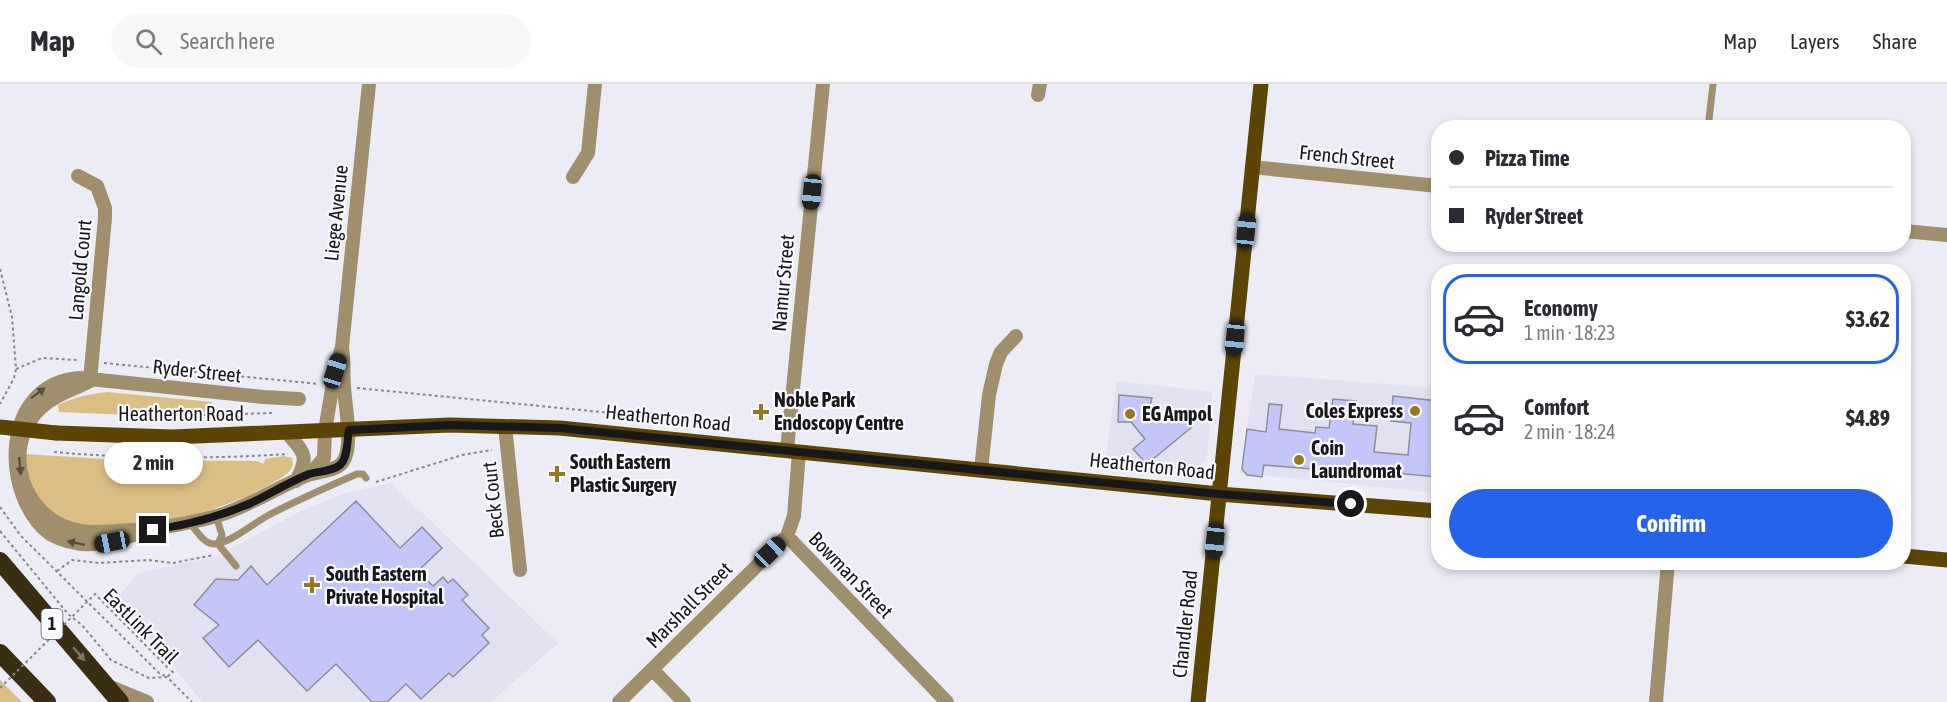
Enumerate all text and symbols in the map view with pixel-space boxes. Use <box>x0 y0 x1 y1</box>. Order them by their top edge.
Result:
search box <box>111 14 531 68</box>
text: Map <box>30 25 75 57</box>
icon: search <box>132 25 165 58</box>
text: Search here <box>180 28 275 54</box>
text: Map <box>1723 29 1757 53</box>
text: Layers <box>1790 29 1840 53</box>
text: Share <box>1873 29 1917 53</box>
street label: French Street <box>1298 140 1396 173</box>
text: Pizza Time <box>1485 145 1570 171</box>
street label: Liege Avenue <box>319 164 352 262</box>
car <box>801 173 823 211</box>
text: Ryder Street <box>1485 203 1583 229</box>
car <box>1235 212 1257 250</box>
street label: Langold Court <box>64 218 95 321</box>
street label: Namur Street <box>767 233 798 333</box>
icon: car <box>1452 292 1506 346</box>
text: Economy <box>1524 295 1598 321</box>
text: $3.62 <box>1846 306 1890 332</box>
car <box>1224 319 1246 357</box>
text: 1 min · 18:23 <box>1524 321 1616 344</box>
car <box>321 351 349 391</box>
street label: Ryder Street <box>152 354 243 387</box>
one-way arrow <box>30 388 45 400</box>
place label: Noble Park Endoscopy Centre <box>774 388 904 434</box>
icon: car <box>1452 391 1506 445</box>
text: Comfort <box>1524 394 1589 420</box>
street label: Heatherton Road <box>604 399 732 436</box>
place label: Coles Express <box>1305 399 1403 422</box>
street label: Heatherton Road <box>118 402 244 425</box>
place label: EG Ampol <box>1142 402 1213 425</box>
marker: Noble Park Endoscopy Centre <box>752 403 770 421</box>
marker: Coles Express <box>1408 404 1422 418</box>
text: $4.89 <box>1846 405 1890 431</box>
marker: EG Ampol <box>1123 407 1137 421</box>
text: 2 min · 18:24 <box>1524 420 1616 443</box>
place label: Coin Laundromat <box>1311 436 1402 482</box>
callout: 2 min <box>104 443 202 485</box>
street label: Heatherton Road <box>1088 447 1216 484</box>
place label: South Eastern Plastic Surgery <box>570 450 677 496</box>
text: 2 min <box>133 451 174 474</box>
marker: Coin Laundromat <box>1292 453 1306 467</box>
one-way arrow <box>15 457 25 476</box>
street label: Beck Court <box>477 460 508 540</box>
marker: South Eastern Plastic Surgery <box>548 465 566 483</box>
button: Confirm <box>1449 489 1893 558</box>
route start <box>1337 490 1364 517</box>
route end <box>139 516 166 543</box>
car <box>1204 522 1226 560</box>
street label: Bowman Street <box>805 527 898 623</box>
car <box>93 530 131 554</box>
car <box>751 533 789 571</box>
one-way arrow <box>66 538 85 547</box>
street label: Marshall Street <box>641 557 736 652</box>
place label: South Eastern Private Hospital <box>326 562 444 608</box>
street label: Chandler Road <box>1167 569 1202 679</box>
marker: South Eastern Private Hospital <box>303 576 321 594</box>
street label: EastLink Trail <box>99 583 184 668</box>
road number: 1 <box>42 609 62 639</box>
one-way arrow <box>72 646 85 662</box>

